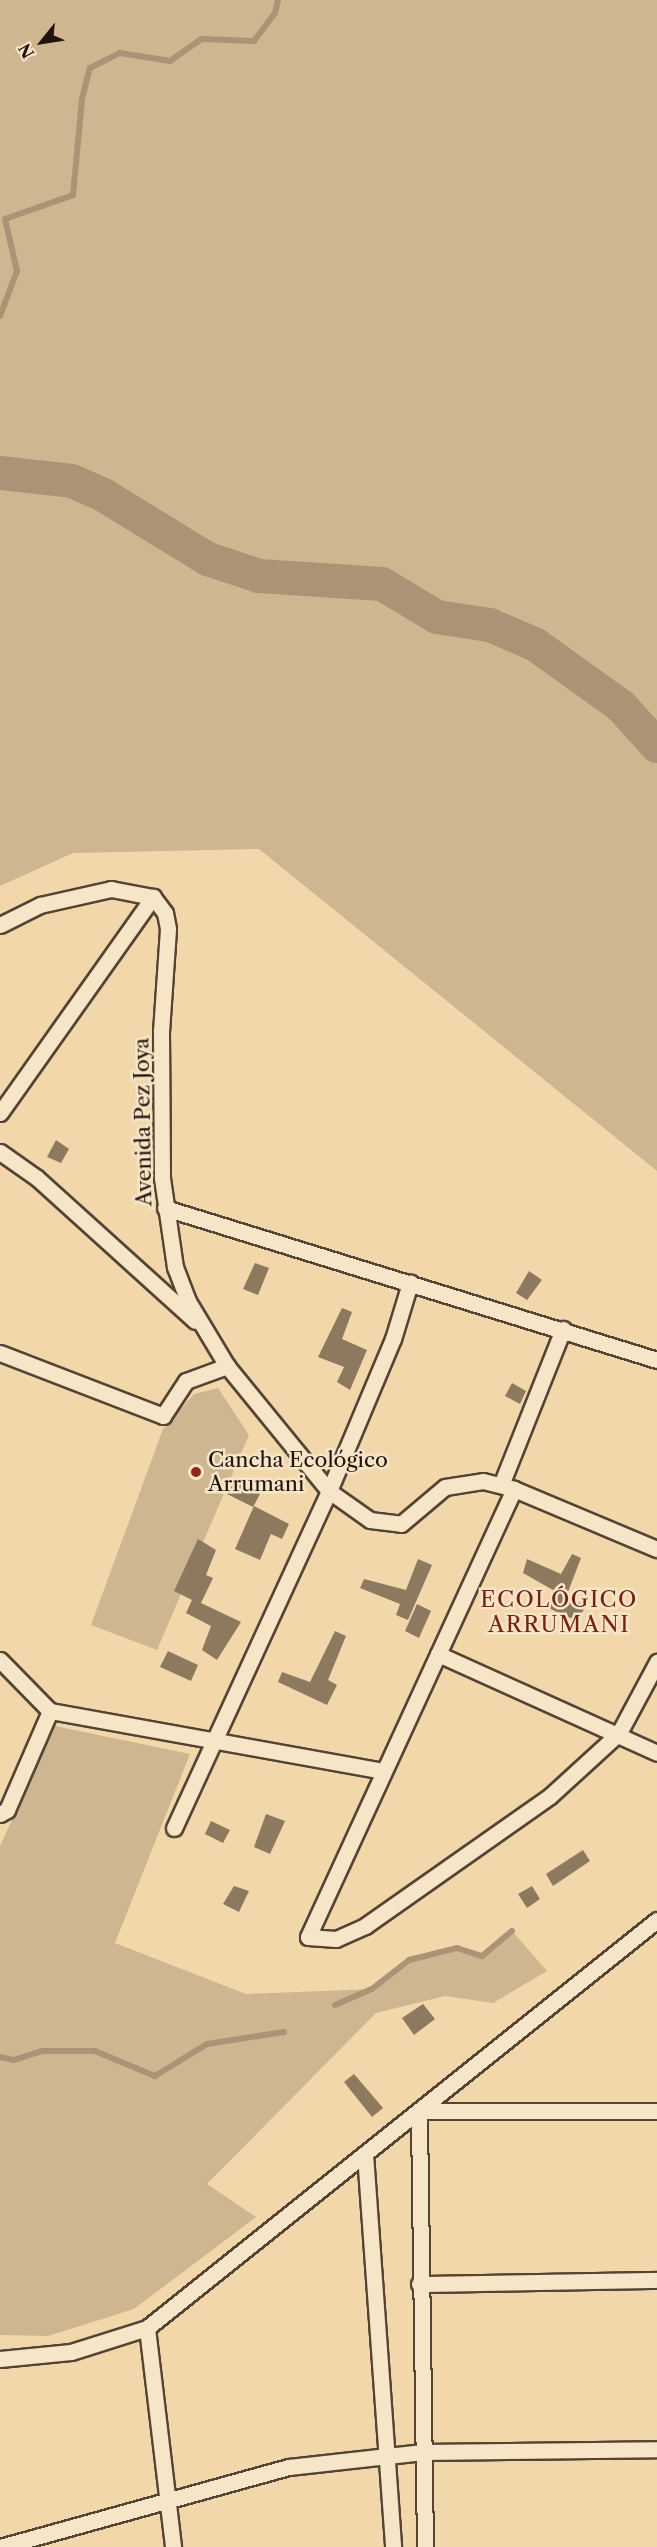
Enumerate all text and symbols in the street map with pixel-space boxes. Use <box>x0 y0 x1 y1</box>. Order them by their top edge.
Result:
north arrow <box>12 12 72 72</box>
text: N <box>14 40 39 62</box>
street label: Avenida Pez Joya <box>129 1037 157 1207</box>
place label: Cancha Ecológico Arrumani <box>208 1447 388 1497</box>
marker: Cancha Ecológico Arrumani <box>189 1465 203 1479</box>
district label: ECOLÓGICO ARRUMANI <box>480 1586 638 1638</box>

